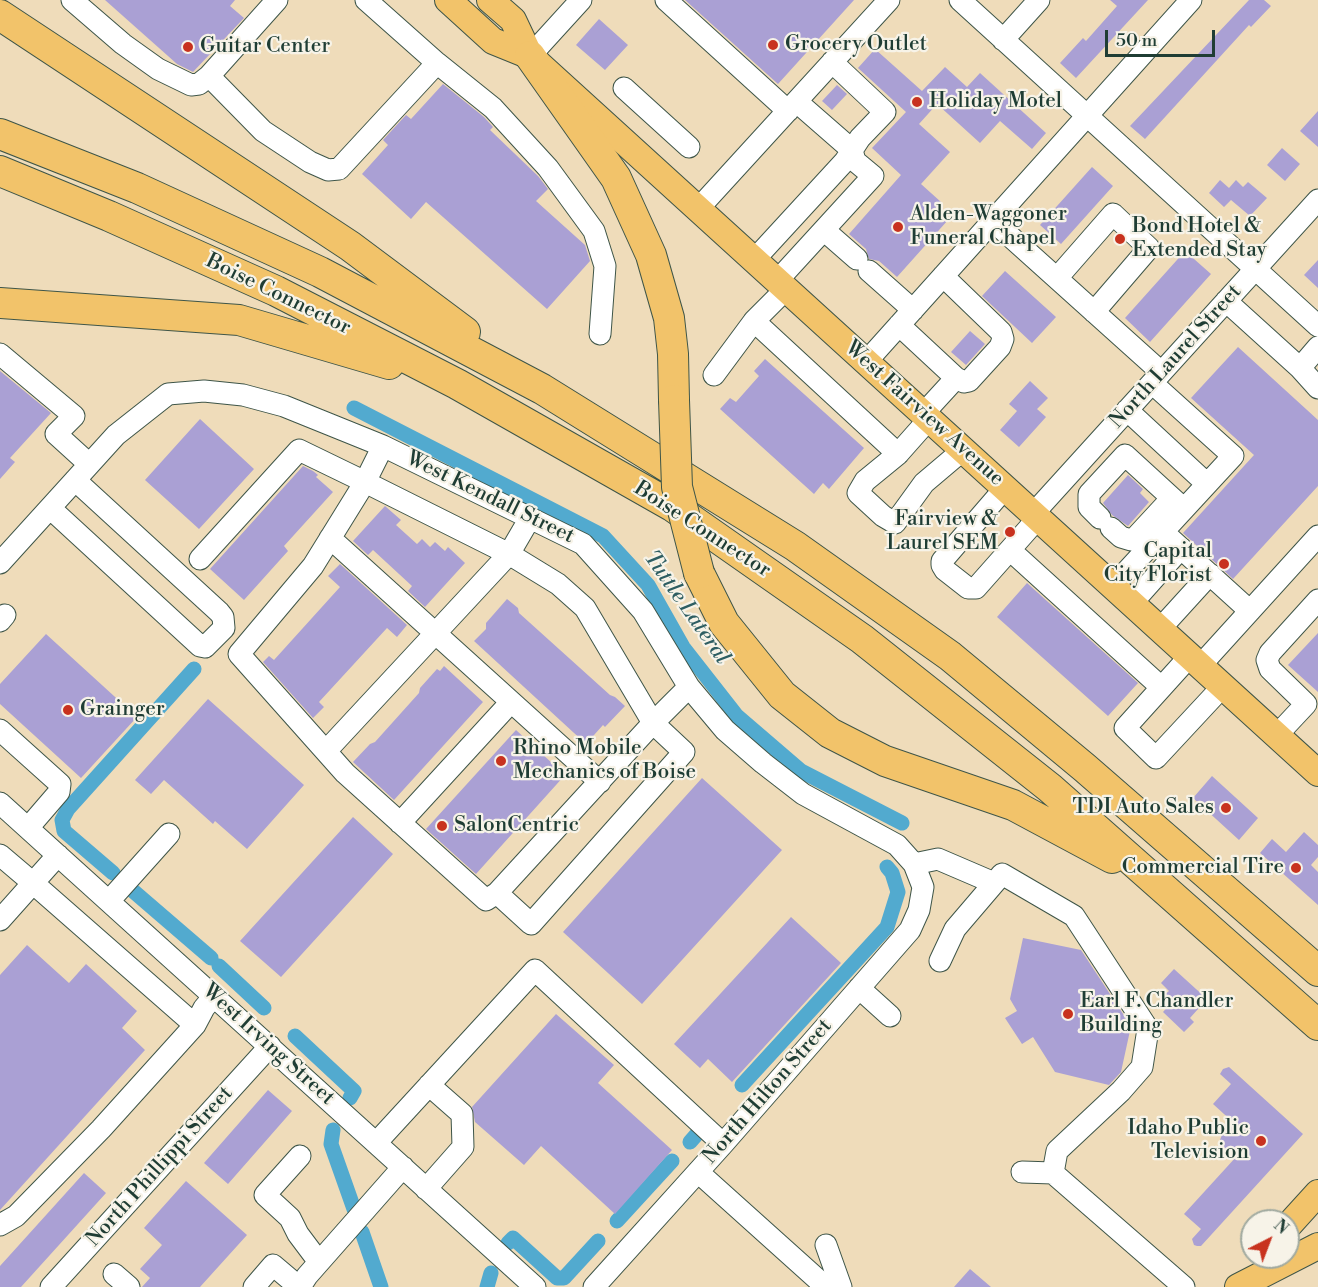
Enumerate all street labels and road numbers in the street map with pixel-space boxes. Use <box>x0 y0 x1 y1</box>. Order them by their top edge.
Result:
street label: Boise Connector <box>201 249 355 341</box>
street label: North Laurel Street <box>1105 280 1247 434</box>
street label: West Fairview Avenue <box>839 336 1009 492</box>
street label: West Kendall Street <box>402 446 578 550</box>
street label: Boise Connector <box>629 476 775 584</box>
street label: West Irving Street <box>197 979 339 1111</box>
street label: North Hilton Street <box>698 1014 838 1170</box>
street label: North Phillippi Street <box>81 1082 239 1252</box>

